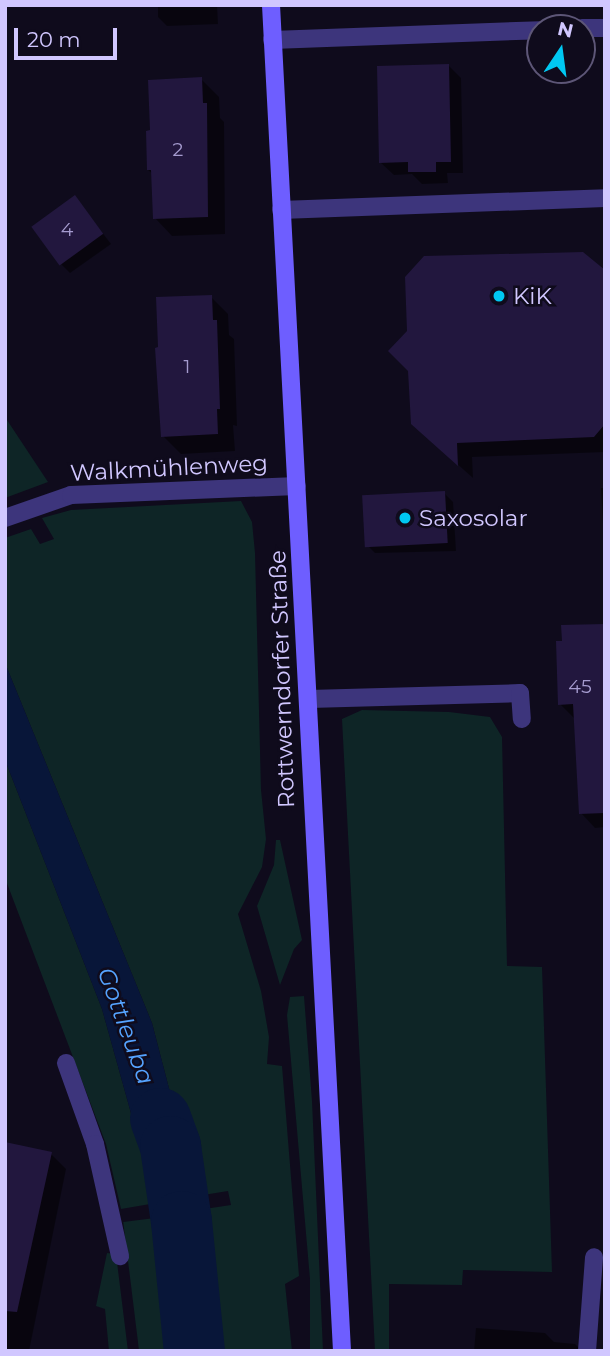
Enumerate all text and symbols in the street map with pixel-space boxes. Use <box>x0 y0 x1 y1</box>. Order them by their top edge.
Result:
scale bar <box>18 14 121 58</box>
north arrow <box>526 14 596 84</box>
text: N <box>555 17 575 43</box>
text: 20 m <box>27 27 81 52</box>
house number: 2 <box>173 139 183 161</box>
house number: 4 <box>61 219 73 241</box>
place label: KiK <box>513 282 552 310</box>
marker: KiK <box>491 288 507 304</box>
house number: 1 <box>184 356 190 378</box>
street label: Walkmühlenweg <box>69 449 269 487</box>
place label: Saxosolar <box>419 504 528 532</box>
marker: Saxosolar <box>397 510 413 526</box>
street label: Rottwerndorfer Straße <box>264 550 300 808</box>
house number: 45 <box>568 676 592 698</box>
water label: Gottleuba <box>92 964 160 1088</box>

